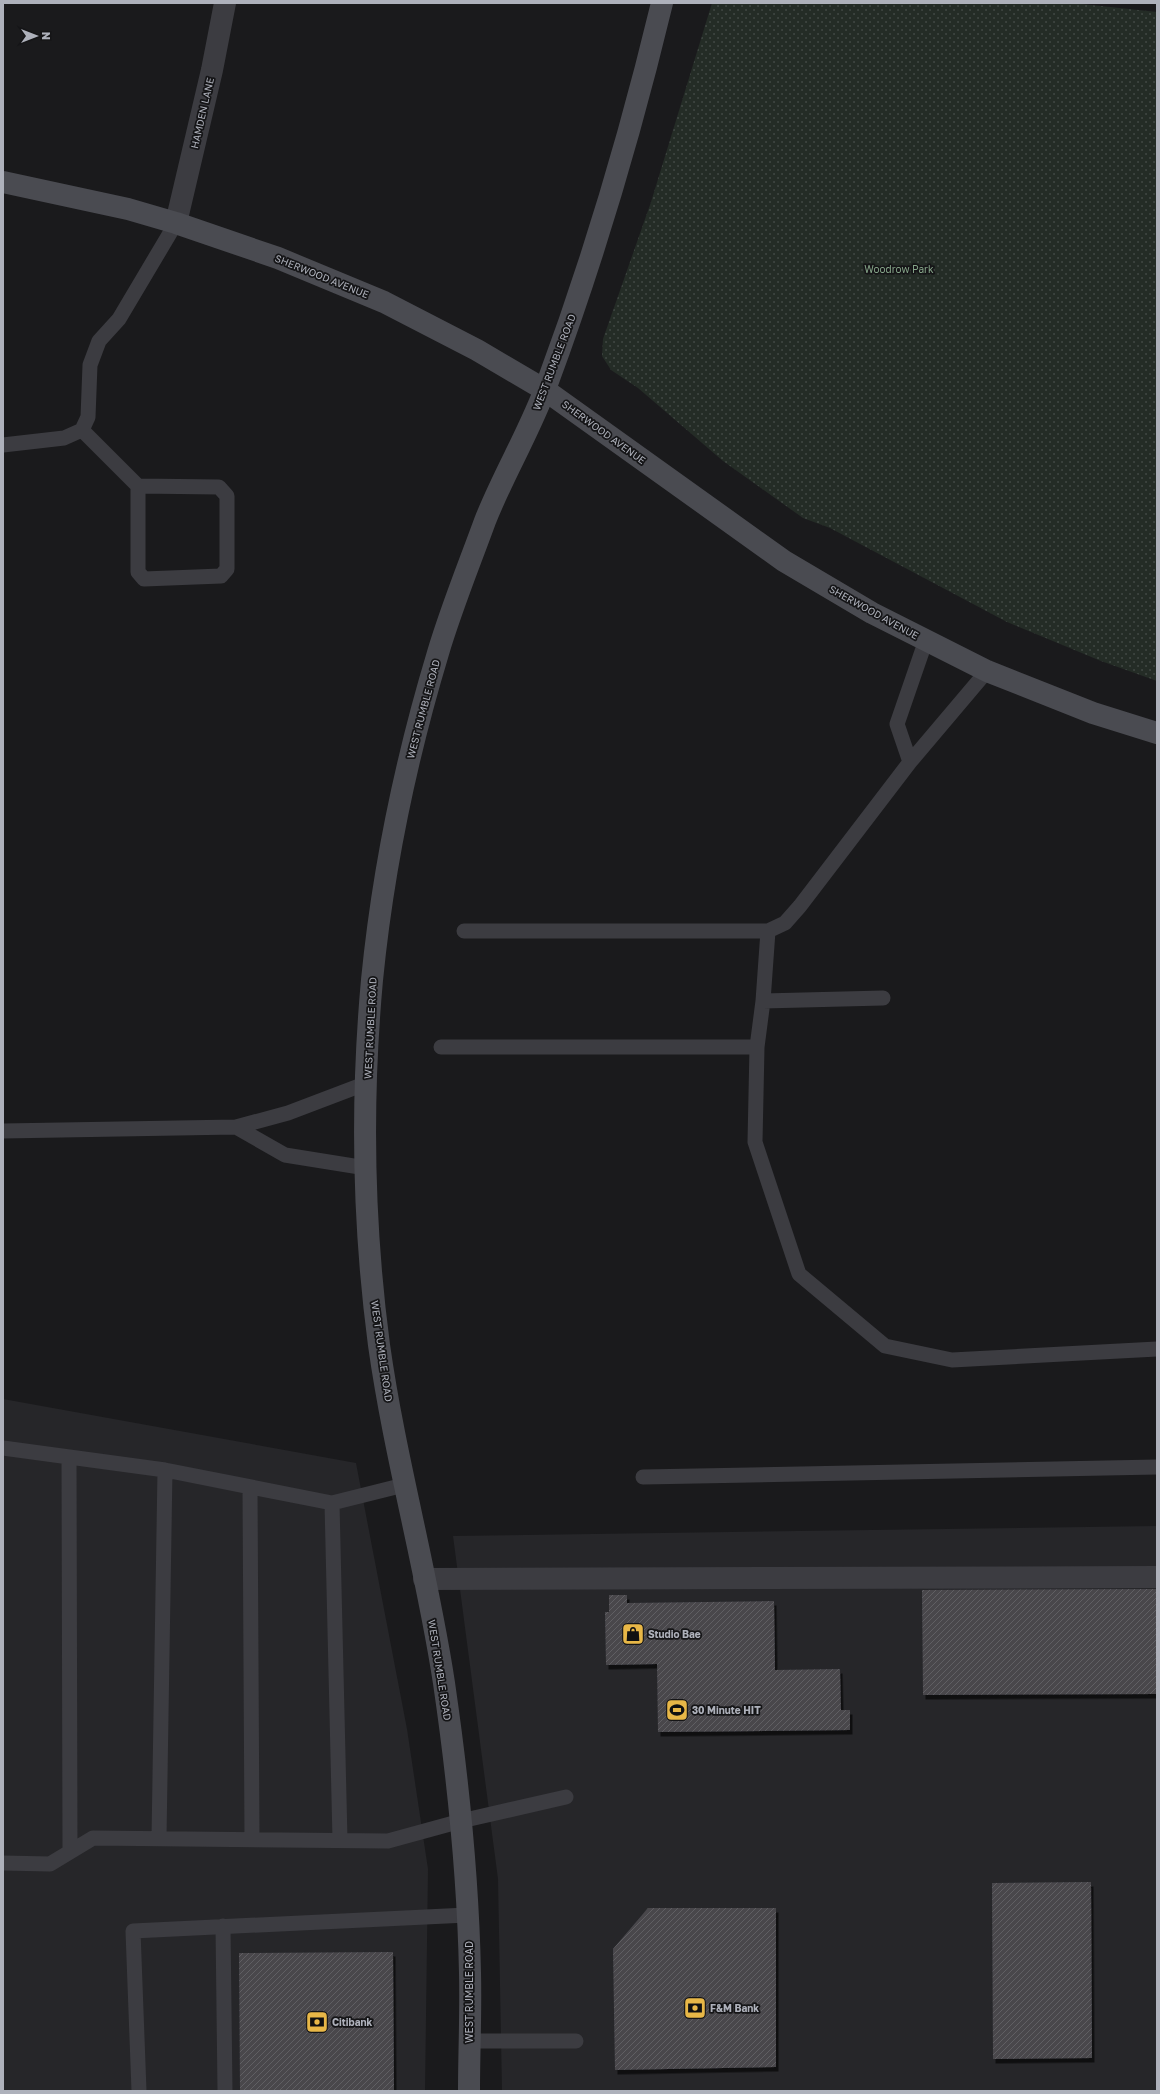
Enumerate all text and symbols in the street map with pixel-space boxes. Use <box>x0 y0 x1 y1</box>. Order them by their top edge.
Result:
north arrow <box>16 16 56 56</box>
text: N <box>40 32 53 40</box>
street label: HAMDEN LANE <box>188 76 216 150</box>
street label: SHERWOOD AVENUE <box>273 252 371 300</box>
park label: Woodrow Park <box>864 263 934 275</box>
street label: WEST RUMBLE ROAD <box>530 312 578 412</box>
street label: SHERWOOD AVENUE <box>560 398 648 466</box>
street label: SHERWOOD AVENUE <box>827 582 921 642</box>
street label: WEST RUMBLE ROAD <box>404 658 442 760</box>
street label: WEST RUMBLE ROAD <box>361 977 379 1079</box>
street label: WEST RUMBLE ROAD <box>369 1300 395 1402</box>
street label: WEST RUMBLE ROAD <box>426 1619 454 1721</box>
shop icon: Studio Bae <box>620 1621 646 1647</box>
place label: Studio Bae <box>648 1628 701 1640</box>
sports icon: 30 Minute HIT <box>664 1697 690 1723</box>
place label: 30 Minute HIT <box>692 1704 761 1716</box>
street label: WEST RUMBLE ROAD <box>463 1941 475 2043</box>
bank icon: F&M Bank <box>682 1995 708 2021</box>
place label: F&M Bank <box>710 2002 759 2014</box>
bank icon: Citibank <box>304 2009 330 2035</box>
place label: Citibank <box>332 2016 373 2028</box>

